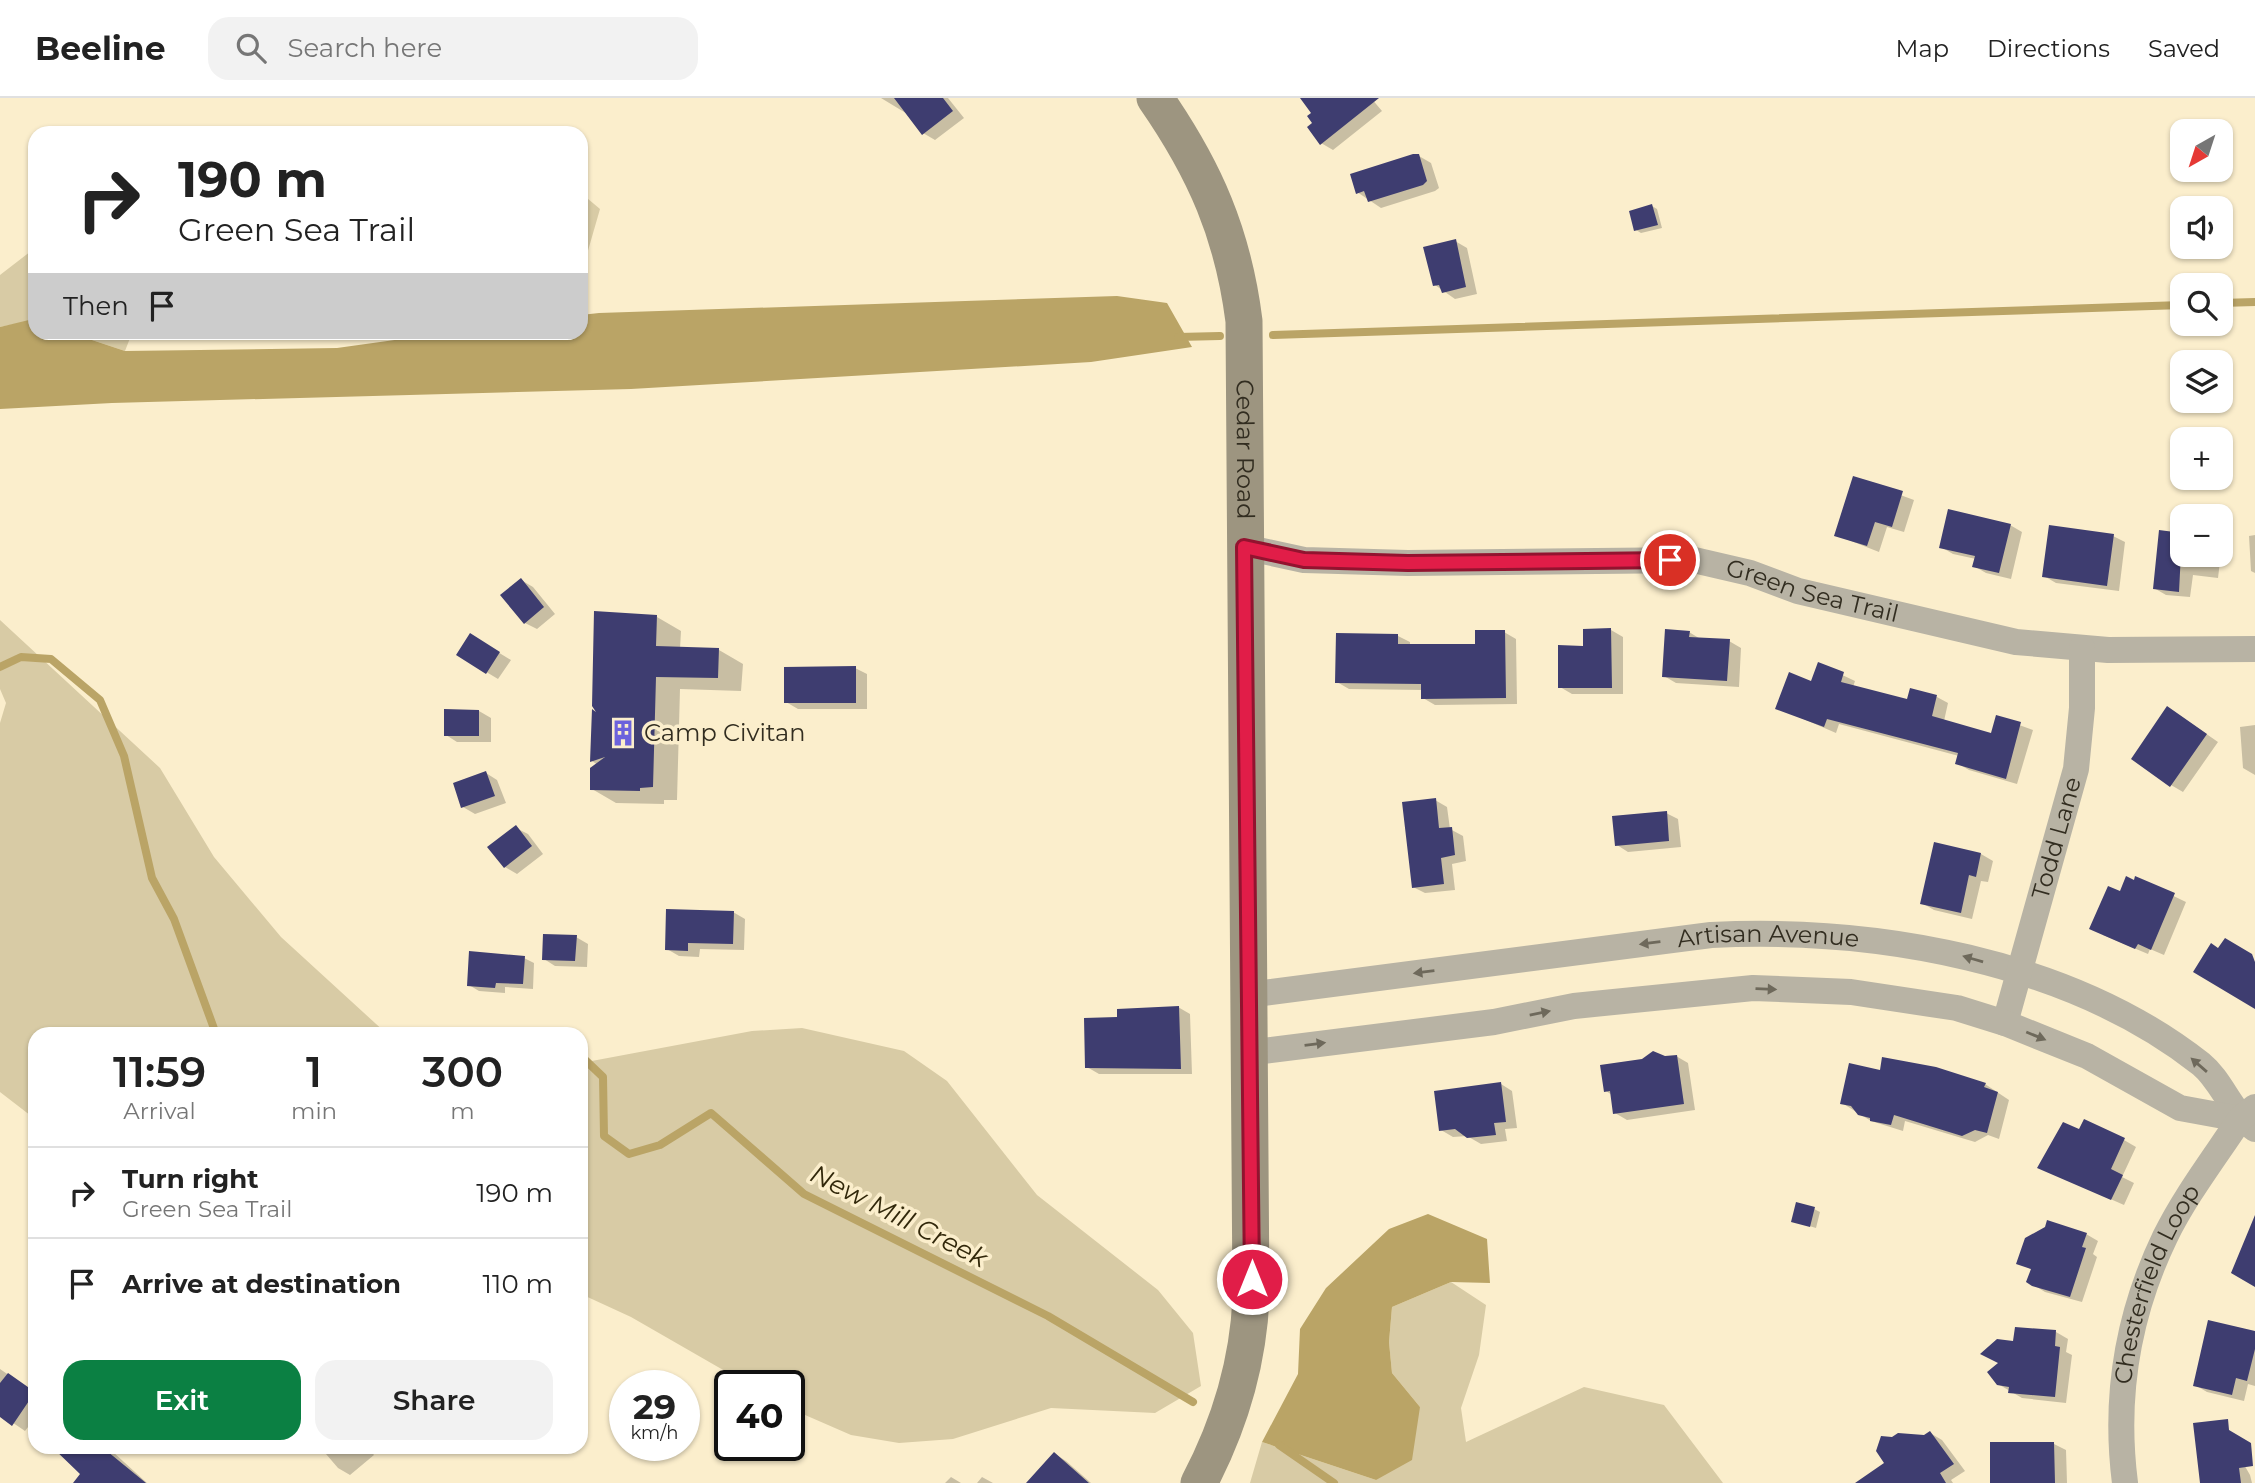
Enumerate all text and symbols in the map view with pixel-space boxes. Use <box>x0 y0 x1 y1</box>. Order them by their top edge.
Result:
search box <box>208 17 698 80</box>
text: Beeline <box>35 28 166 68</box>
icon: search <box>232 29 270 67</box>
text: Search here <box>288 32 442 64</box>
text: Map <box>1896 34 1949 63</box>
text: Directions <box>1987 34 2110 63</box>
text: Saved <box>2148 34 2220 63</box>
north arrow <box>2170 119 2233 182</box>
map controls <box>2170 119 2233 567</box>
text: 190 m <box>178 150 327 209</box>
icon: right <box>63 154 154 245</box>
button: sound <box>2170 196 2233 259</box>
text: Green Sea Trail <box>178 210 415 249</box>
button: search <box>2170 273 2233 336</box>
icon: arrive <box>143 287 181 325</box>
text: Then <box>63 290 129 322</box>
button: layers <box>2170 350 2233 413</box>
street label: Cedar Road <box>1230 379 1260 519</box>
button: + <box>2170 427 2233 490</box>
button: − <box>2170 504 2233 567</box>
pin <box>1640 530 1700 590</box>
icon: arrive <box>1651 541 1689 579</box>
street label: Green Sea Trail <box>1724 553 1902 628</box>
building icon: Camp Civitan <box>608 718 638 748</box>
place label: Camp Civitan <box>644 718 805 747</box>
street label: Todd Lane <box>2025 774 2087 902</box>
street label: Artisan Avenue <box>1675 919 1861 953</box>
one-way arrow <box>1639 937 1661 948</box>
one-way arrow <box>1961 953 1983 964</box>
one-way arrow <box>1413 967 1435 978</box>
one-way arrow <box>1755 983 1777 994</box>
one-way arrow <box>1529 1007 1551 1018</box>
one-way arrow <box>2026 1030 2047 1041</box>
one-way arrow <box>1304 1039 1326 1050</box>
text: 11:59 <box>113 1046 206 1098</box>
text: 1 <box>306 1046 322 1098</box>
text: 300 <box>422 1046 503 1098</box>
one-way arrow <box>2190 1057 2208 1073</box>
text: Arrival <box>123 1097 196 1125</box>
text: min <box>291 1097 337 1125</box>
text: m <box>450 1097 475 1125</box>
water label: New Mill Creek <box>805 1158 994 1275</box>
text: Turn right <box>122 1163 258 1195</box>
icon: right <box>63 1174 101 1212</box>
text: 190 m <box>476 1177 553 1209</box>
street label: Chesterfield Loop <box>2108 1179 2206 1386</box>
text: Green Sea Trail <box>122 1195 292 1223</box>
position arrow <box>1215 1242 1289 1316</box>
icon: arrive <box>63 1265 101 1303</box>
text: Arrive at destination <box>122 1268 401 1300</box>
text: 110 m <box>483 1268 553 1300</box>
button: Exit <box>63 1360 301 1440</box>
button: Share <box>315 1360 553 1440</box>
speed limit sign: 40 <box>714 1370 805 1461</box>
text: 29 <box>633 1385 676 1428</box>
text: km/h <box>630 1422 679 1444</box>

